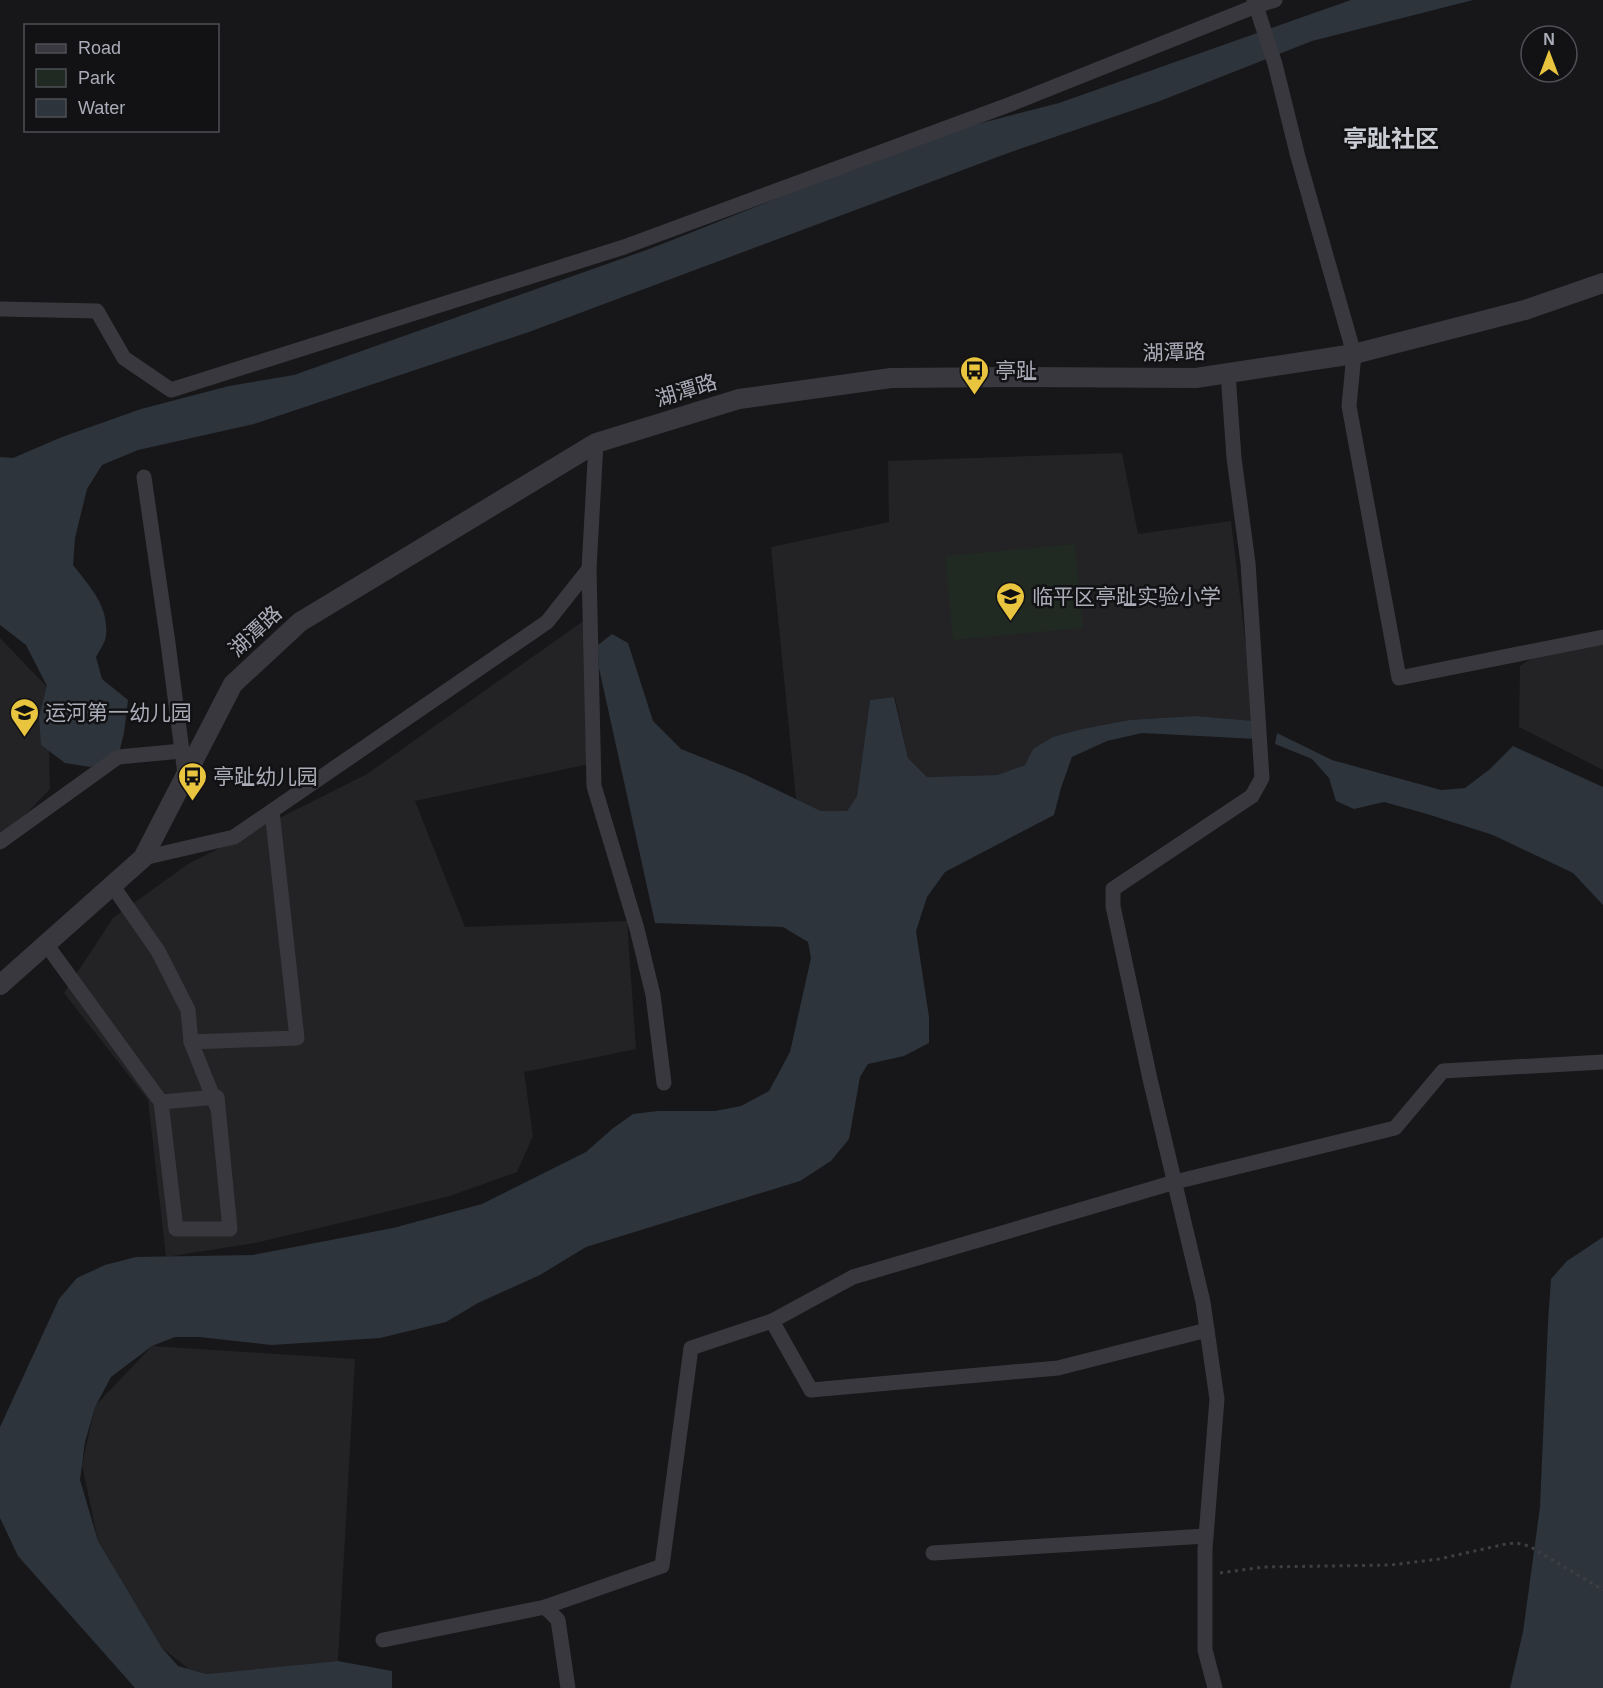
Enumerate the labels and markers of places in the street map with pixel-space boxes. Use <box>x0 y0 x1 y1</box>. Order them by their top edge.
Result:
bus stop icon: 亭趾 <box>958 354 990 396</box>
place label: 亭趾 <box>995 359 1037 382</box>
school or university icon: 临平区亭趾实验小学 <box>995 580 1027 622</box>
place label: 临平区亭趾实验小学 <box>1032 585 1221 608</box>
school or university icon: 运河第一幼儿园 <box>8 696 40 738</box>
place label: 运河第一幼儿园 <box>45 701 192 724</box>
bus stop icon: 亭趾幼儿园 <box>176 760 208 802</box>
place label: 亭趾幼儿园 <box>213 765 318 788</box>

